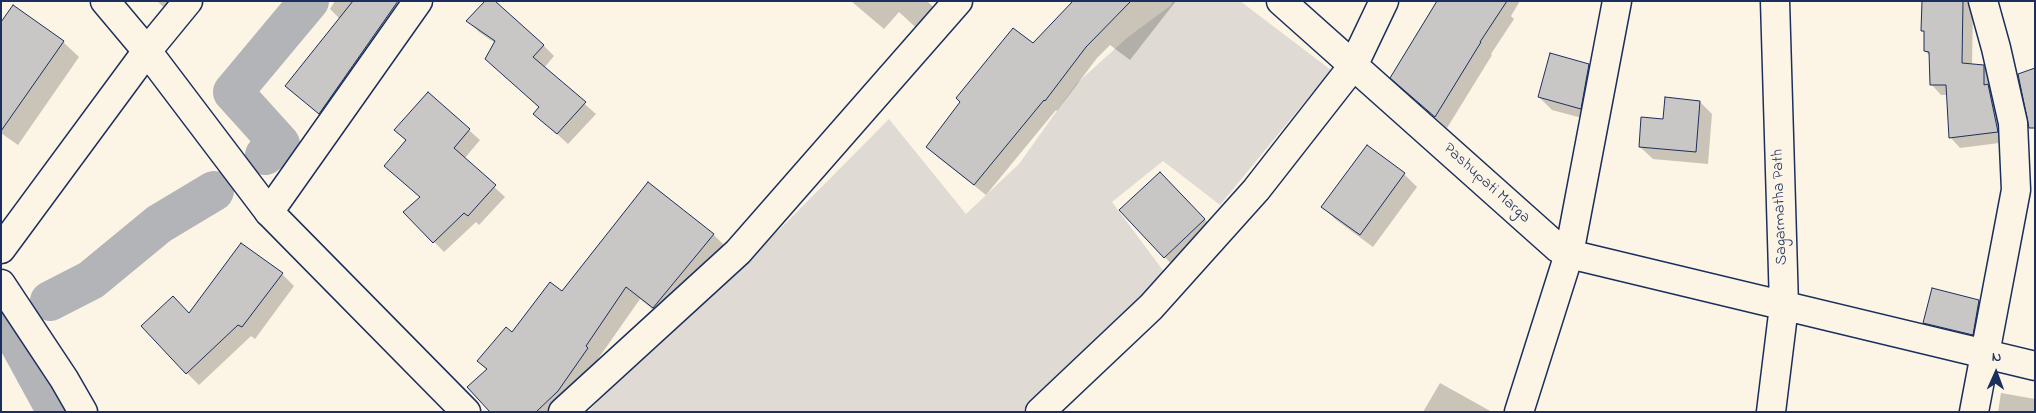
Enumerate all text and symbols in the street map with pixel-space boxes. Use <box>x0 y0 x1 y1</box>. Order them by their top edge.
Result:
street label: Pashupati Marga <box>1439 140 1533 228</box>
street label: Sagarmatha Path <box>1769 149 1793 265</box>
text: N <box>1991 347 2002 368</box>
north arrow <box>1971 348 2021 398</box>

